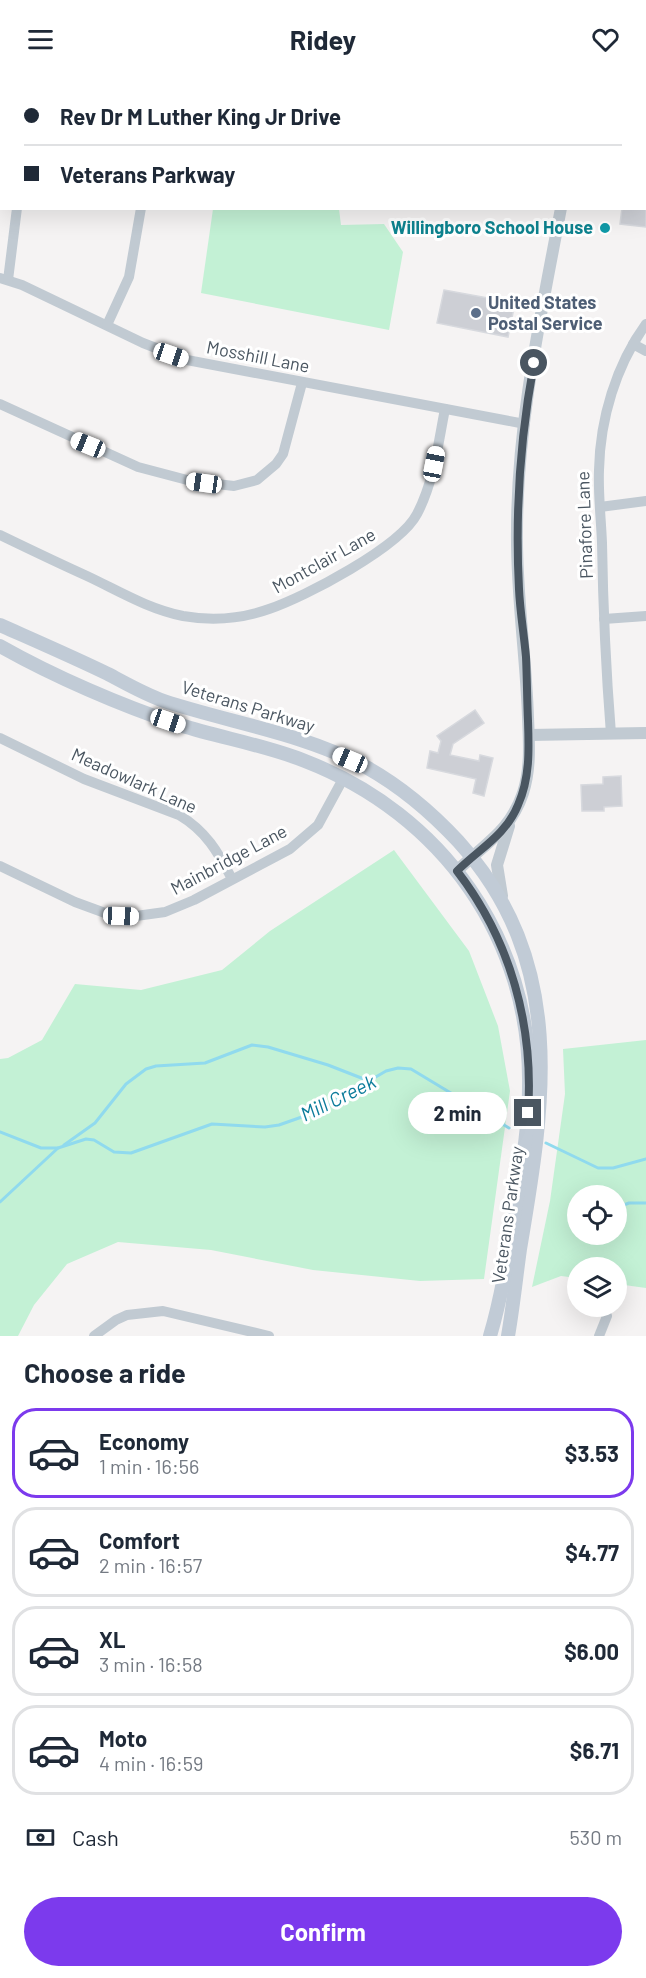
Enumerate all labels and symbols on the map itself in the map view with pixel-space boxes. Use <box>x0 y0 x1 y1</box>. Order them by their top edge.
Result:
place label: Willingboro School House <box>391 216 593 238</box>
marker: Willingboro School House <box>598 221 612 235</box>
place label: United States Postal Service <box>488 291 603 334</box>
marker: United States Postal Service <box>469 306 483 320</box>
street label: Mosshill Lane <box>205 335 312 377</box>
car <box>151 341 191 369</box>
route start <box>520 349 547 376</box>
car <box>68 430 108 460</box>
car <box>422 445 446 483</box>
street label: Pinafore Lane <box>571 471 597 579</box>
car <box>185 472 223 494</box>
street label: Montclair Lane <box>268 523 379 598</box>
street label: Veterans Parkway <box>179 675 318 737</box>
car <box>148 707 188 735</box>
street label: Meadowlark Lane <box>68 743 201 818</box>
car <box>330 745 370 775</box>
street label: Mainbridge Lane <box>167 819 290 899</box>
car <box>103 906 139 926</box>
water label: Mill Creek <box>296 1068 379 1126</box>
callout: 2 min <box>408 1092 507 1134</box>
route end <box>514 1099 541 1126</box>
street label: Veterans Parkway <box>486 1145 528 1285</box>

